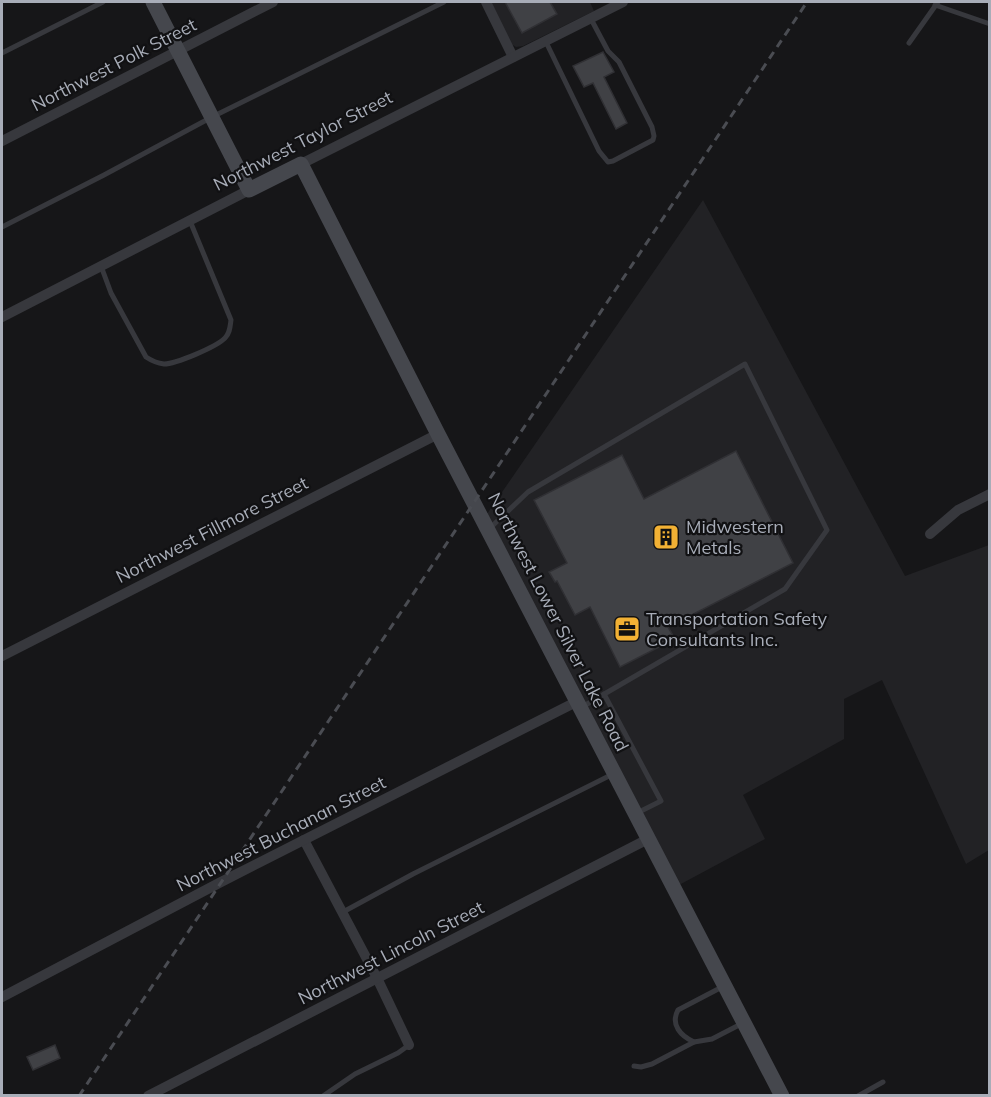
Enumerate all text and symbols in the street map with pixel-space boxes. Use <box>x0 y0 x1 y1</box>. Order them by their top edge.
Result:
street label: Northwest Polk Street <box>27 13 200 116</box>
street label: Northwest Taylor Street <box>209 85 396 196</box>
street label: Northwest Fillmore Street <box>112 471 312 588</box>
street label: Northwest Lower Silver Lake Road <box>483 488 634 755</box>
place label: Midwestern Metals <box>686 515 784 559</box>
building icon: Midwestern Metals <box>651 522 681 552</box>
place label: Transportation Safety Consultants Inc. <box>646 607 828 651</box>
office icon: Transportation Safety Consultants Inc. <box>612 614 642 644</box>
street label: Northwest Buchanan Street <box>172 771 389 896</box>
street label: Northwest Lincoln Street <box>294 896 488 1009</box>

